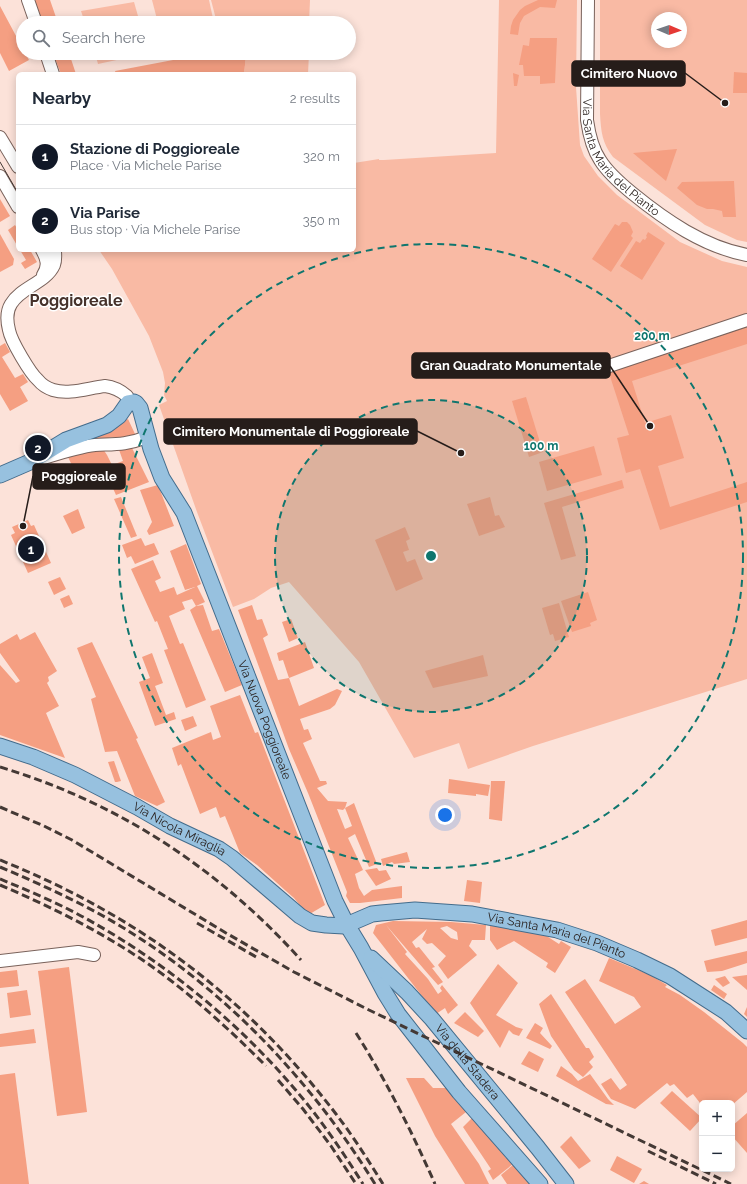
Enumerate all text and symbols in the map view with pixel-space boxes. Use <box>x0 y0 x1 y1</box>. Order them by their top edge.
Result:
north arrow <box>651 12 687 48</box>
search box <box>16 16 356 60</box>
icon: search <box>30 27 52 49</box>
text: Search here <box>62 29 145 47</box>
callout: Cimitero Nuovo <box>572 61 685 86</box>
text: Cimitero Nuovo <box>581 66 677 81</box>
text: Nearby <box>32 88 91 108</box>
text: 2 results <box>290 91 340 106</box>
street label: Via Santa Maria del Pianto <box>580 98 662 219</box>
text: Stazione di Poggioreale <box>70 140 240 158</box>
text: 1 <box>42 149 48 164</box>
text: 320 m <box>303 149 340 164</box>
text: Place · Via Michele Parise <box>70 158 222 173</box>
text: Via Parise <box>70 204 140 222</box>
text: 2 <box>41 213 49 228</box>
text: 350 m <box>303 213 340 228</box>
text: Bus stop · Via Michele Parise <box>70 222 240 237</box>
district label: Poggioreale <box>29 291 123 310</box>
text: 200 m <box>634 329 670 343</box>
callout: Gran Quadrato Monumentale <box>412 353 610 378</box>
text: Gran Quadrato Monumentale <box>420 358 602 373</box>
callout: Cimitero Monumentale di Poggioreale <box>164 419 417 444</box>
text: Cimitero Monumentale di Poggioreale <box>173 424 410 439</box>
pin: 2 <box>25 433 51 463</box>
text: 100 m <box>524 439 558 453</box>
callout: Poggioreale <box>33 464 125 489</box>
text: Poggioreale <box>41 469 117 484</box>
pin: 1 <box>18 534 44 564</box>
centre of rings <box>424 549 438 563</box>
street label: Via Nuova Poggioreale <box>235 658 294 782</box>
street label: Via Nicola Miraglia <box>130 799 229 859</box>
your location <box>435 805 455 825</box>
street label: Via Santa Maria del Pianto <box>486 910 628 961</box>
street label: Via della Stadera <box>432 1021 503 1103</box>
map controls <box>699 1100 735 1172</box>
button: + <box>699 1100 735 1136</box>
button: − <box>699 1136 735 1172</box>

